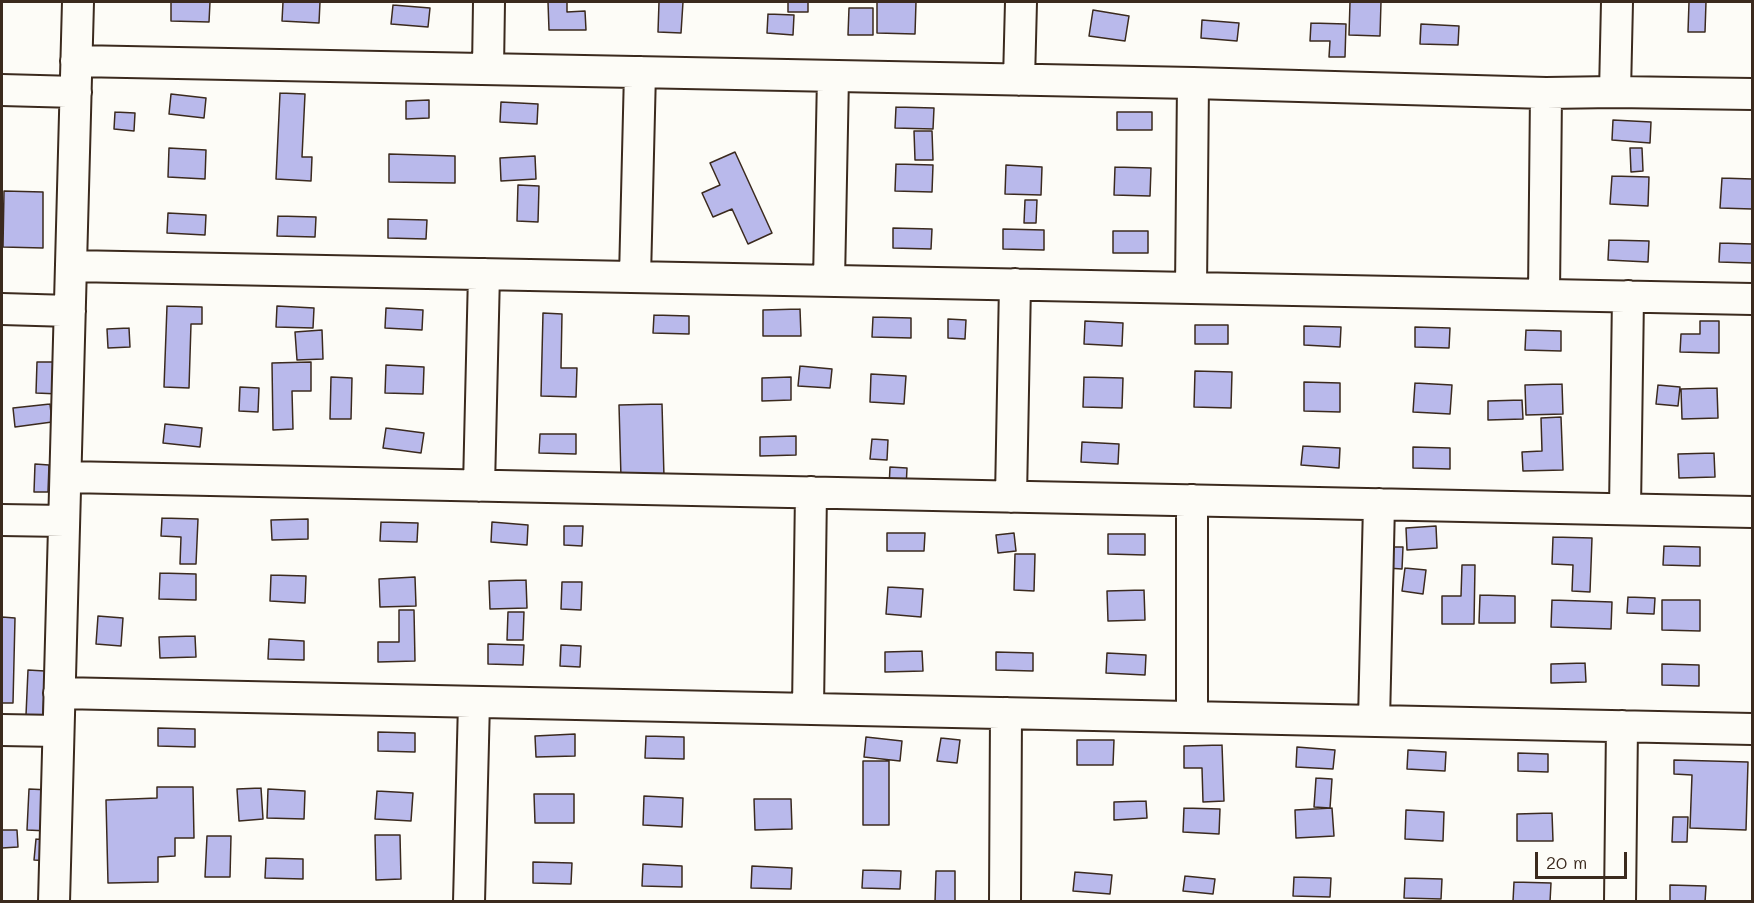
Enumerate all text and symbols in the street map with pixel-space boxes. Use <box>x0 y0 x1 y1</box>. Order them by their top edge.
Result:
scale bar <box>1538 840 1630 878</box>
text: 20 m <box>1546 850 1587 874</box>

